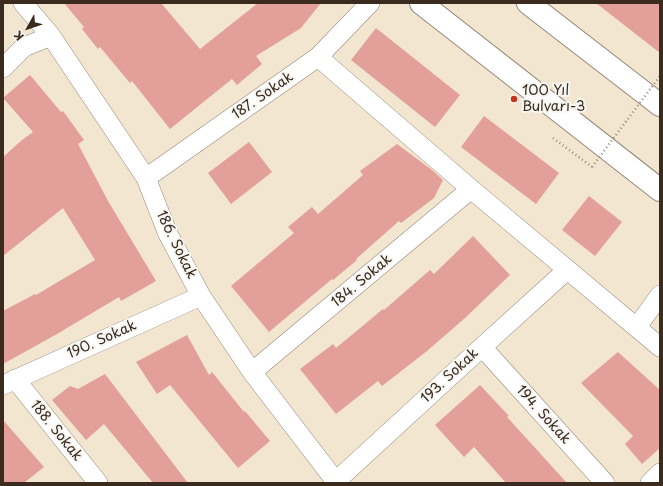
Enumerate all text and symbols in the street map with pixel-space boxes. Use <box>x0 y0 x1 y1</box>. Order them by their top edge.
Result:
north arrow <box>8 8 48 48</box>
text: K <box>9 27 28 45</box>
street label: 187. Sokak <box>229 69 297 123</box>
place label: 100 Yıl Bulvarı-3 <box>522 83 585 116</box>
marker: 100 Yıl Bulvarı-3 <box>509 94 519 104</box>
street label: 186. Sokak <box>152 208 200 282</box>
street label: 184. Sokak <box>328 251 396 311</box>
street label: 190. Sokak <box>65 317 139 363</box>
street label: 193. Sokak <box>418 345 482 407</box>
street label: 194. Sokak <box>512 382 574 448</box>
street label: 188. Sokak <box>26 397 86 465</box>

